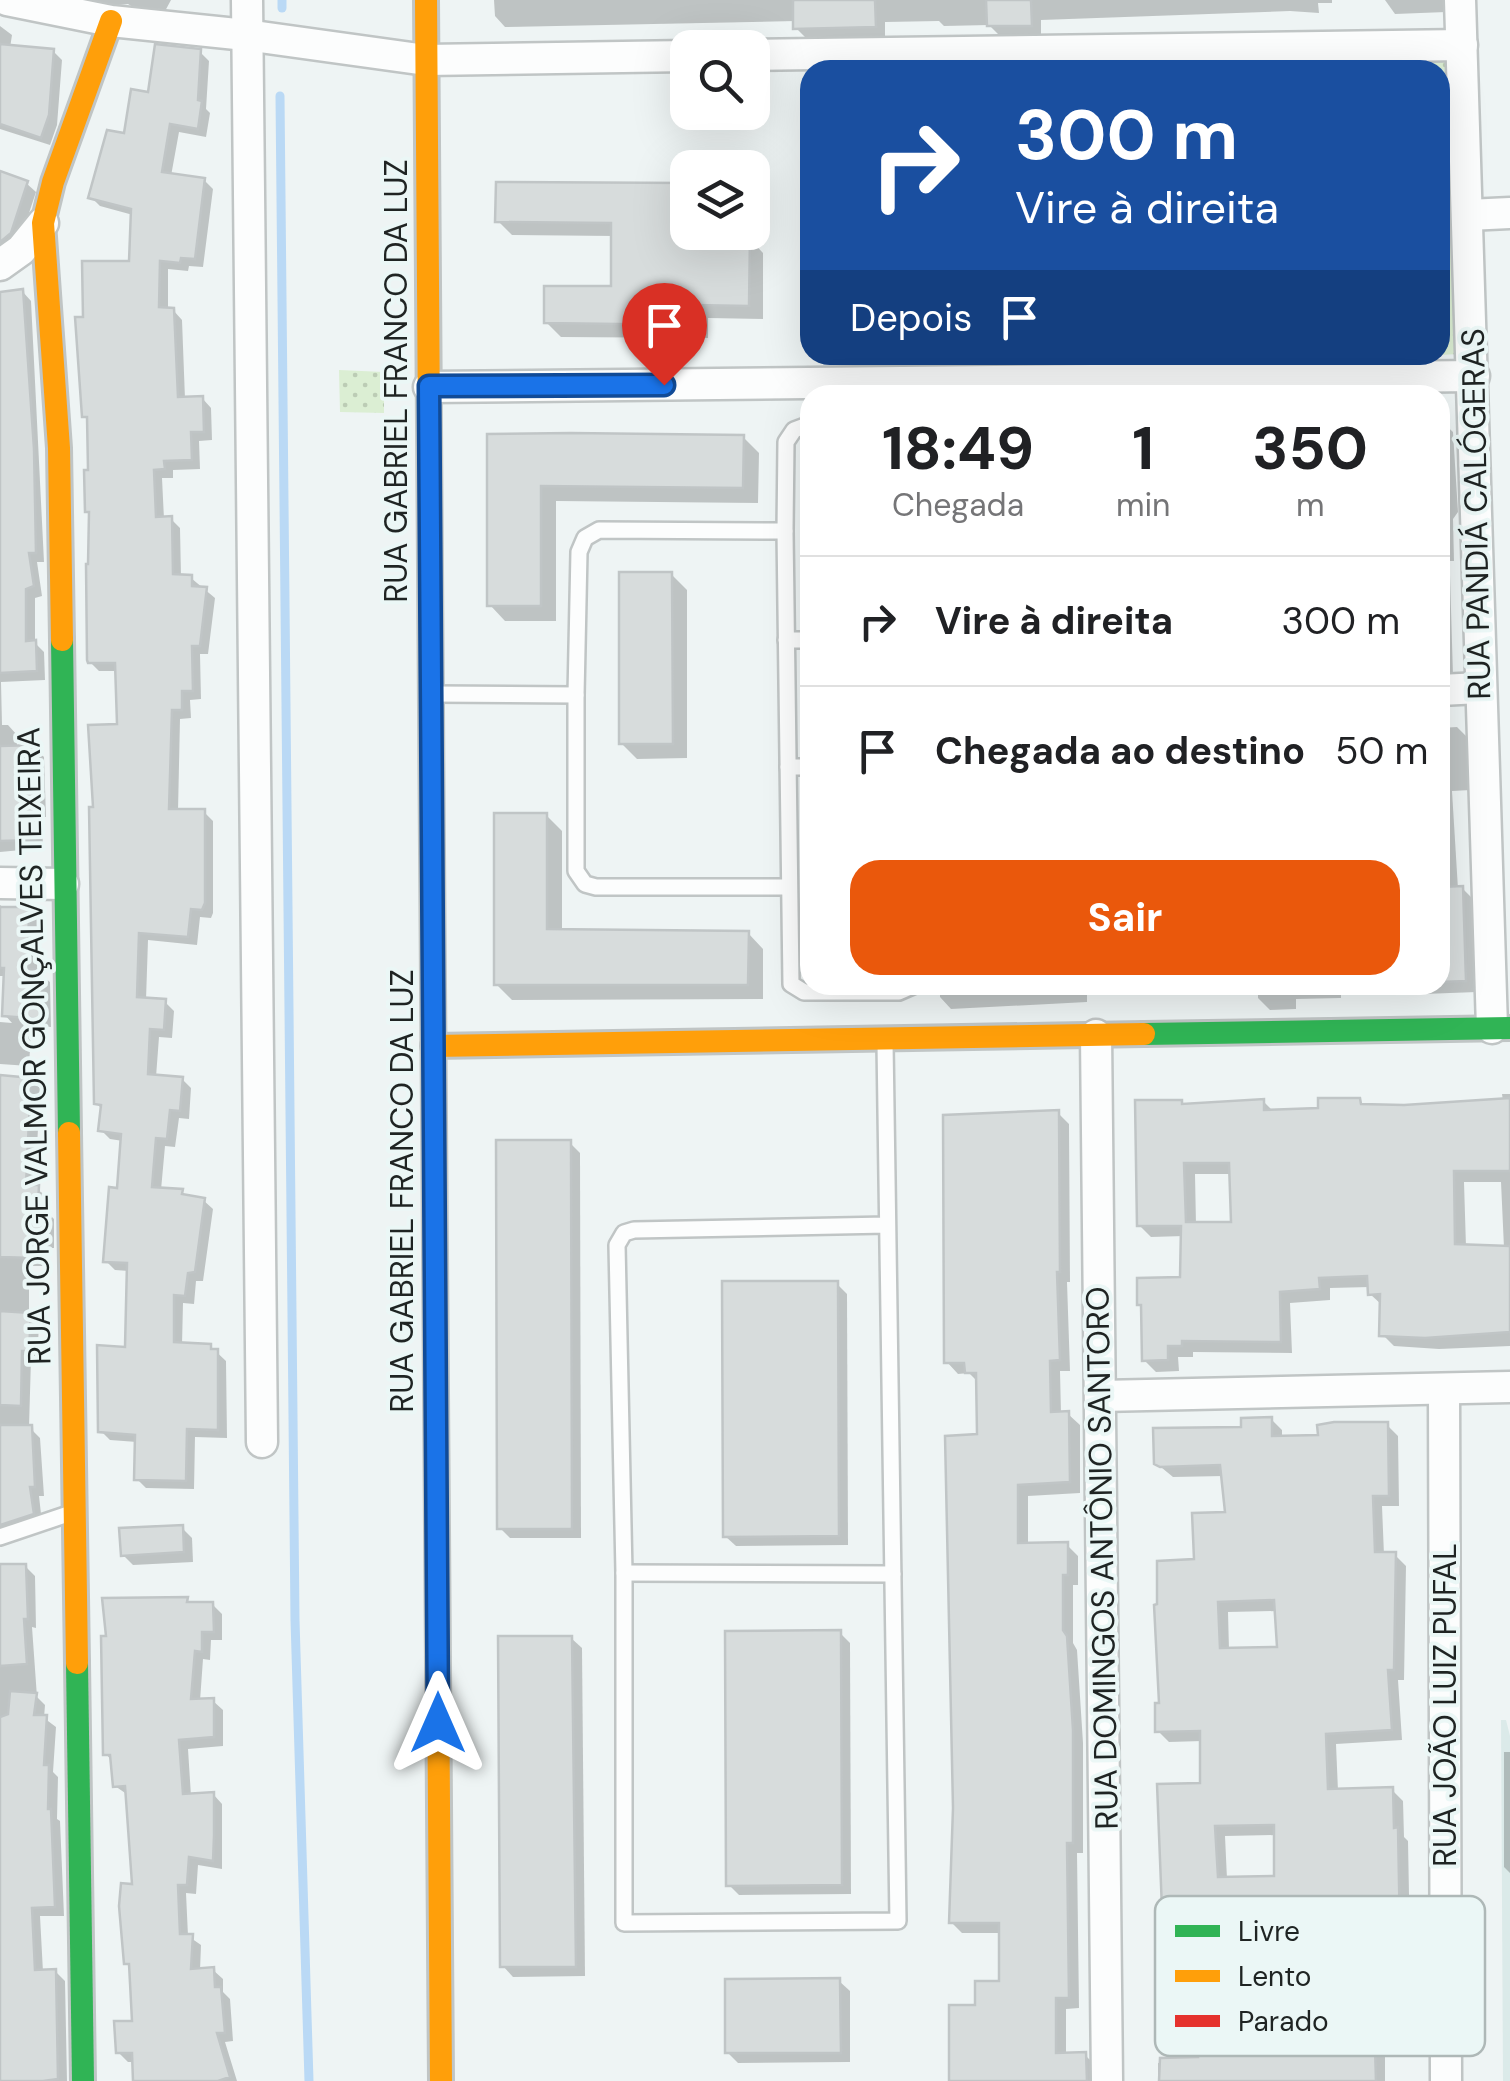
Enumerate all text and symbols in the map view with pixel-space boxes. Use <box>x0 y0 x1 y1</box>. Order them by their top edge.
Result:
map controls <box>670 30 770 250</box>
button: search <box>670 30 770 130</box>
text: 300 m <box>1015 90 1238 181</box>
icon: right <box>850 100 980 230</box>
button: layers <box>670 150 770 250</box>
street label: RUA GABRIEL FRANCO DA LUZ <box>375 159 417 603</box>
text: Vire à direita <box>1015 178 1279 237</box>
pin <box>622 283 707 386</box>
icon: arrive <box>992 290 1047 345</box>
text: Depois <box>850 293 972 343</box>
icon: arrive <box>637 298 692 353</box>
street label: RUA PANDIÁ CALÓGERAS <box>1452 328 1500 700</box>
text: 18:49 <box>882 409 1034 488</box>
text: 1 <box>1132 409 1154 488</box>
text: 350 <box>1252 409 1368 488</box>
text: Chegada <box>892 484 1024 526</box>
text: min <box>1116 484 1170 526</box>
text: m <box>1296 484 1324 526</box>
icon: right <box>850 594 905 649</box>
text: Vire à direita <box>935 596 1173 646</box>
text: 300 m <box>1282 596 1400 646</box>
icon: arrive <box>850 724 905 779</box>
text: Chegada ao destino <box>935 726 1305 776</box>
text: 50 m <box>1335 726 1428 776</box>
street label: RUA JORGE VALMOR GONÇALVES TEIXEIRA <box>7 727 61 1365</box>
button: Sair <box>850 860 1400 975</box>
street label: RUA GABRIEL FRANCO DA LUZ <box>381 969 423 1413</box>
street label: RUA DOMINGOS ANTÔNIO SANTORO <box>1076 1286 1128 1830</box>
street label: RUA JOÃO LUIZ PUFAL <box>1424 1543 1466 1867</box>
position arrow <box>386 1671 490 1775</box>
legend <box>1155 1896 1485 2056</box>
text: Livre <box>1238 1913 1300 1950</box>
text: Lento <box>1238 1958 1311 1995</box>
text: Parado <box>1238 2003 1329 2040</box>

